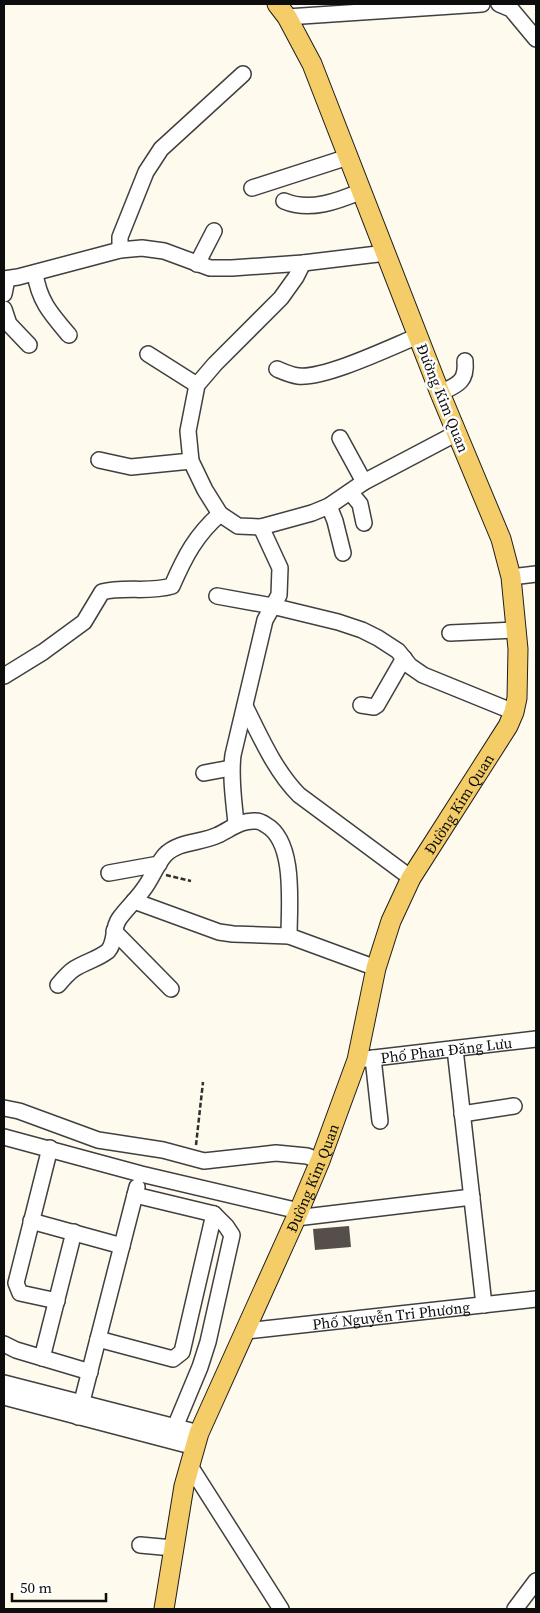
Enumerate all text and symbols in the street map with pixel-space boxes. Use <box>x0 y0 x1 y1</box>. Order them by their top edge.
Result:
street label: Đường Kim Quan <box>412 341 474 455</box>
street label: Đường Kim Quan <box>419 749 498 858</box>
street label: Phố Phan Đăng Lưu <box>379 1031 514 1068</box>
street label: Đường Kim Quan <box>281 1120 343 1235</box>
street label: Phố Nguyễn Tri Phương <box>311 1296 471 1334</box>
scale bar <box>12 1570 106 1602</box>
text: 50 m <box>20 1577 52 1598</box>

